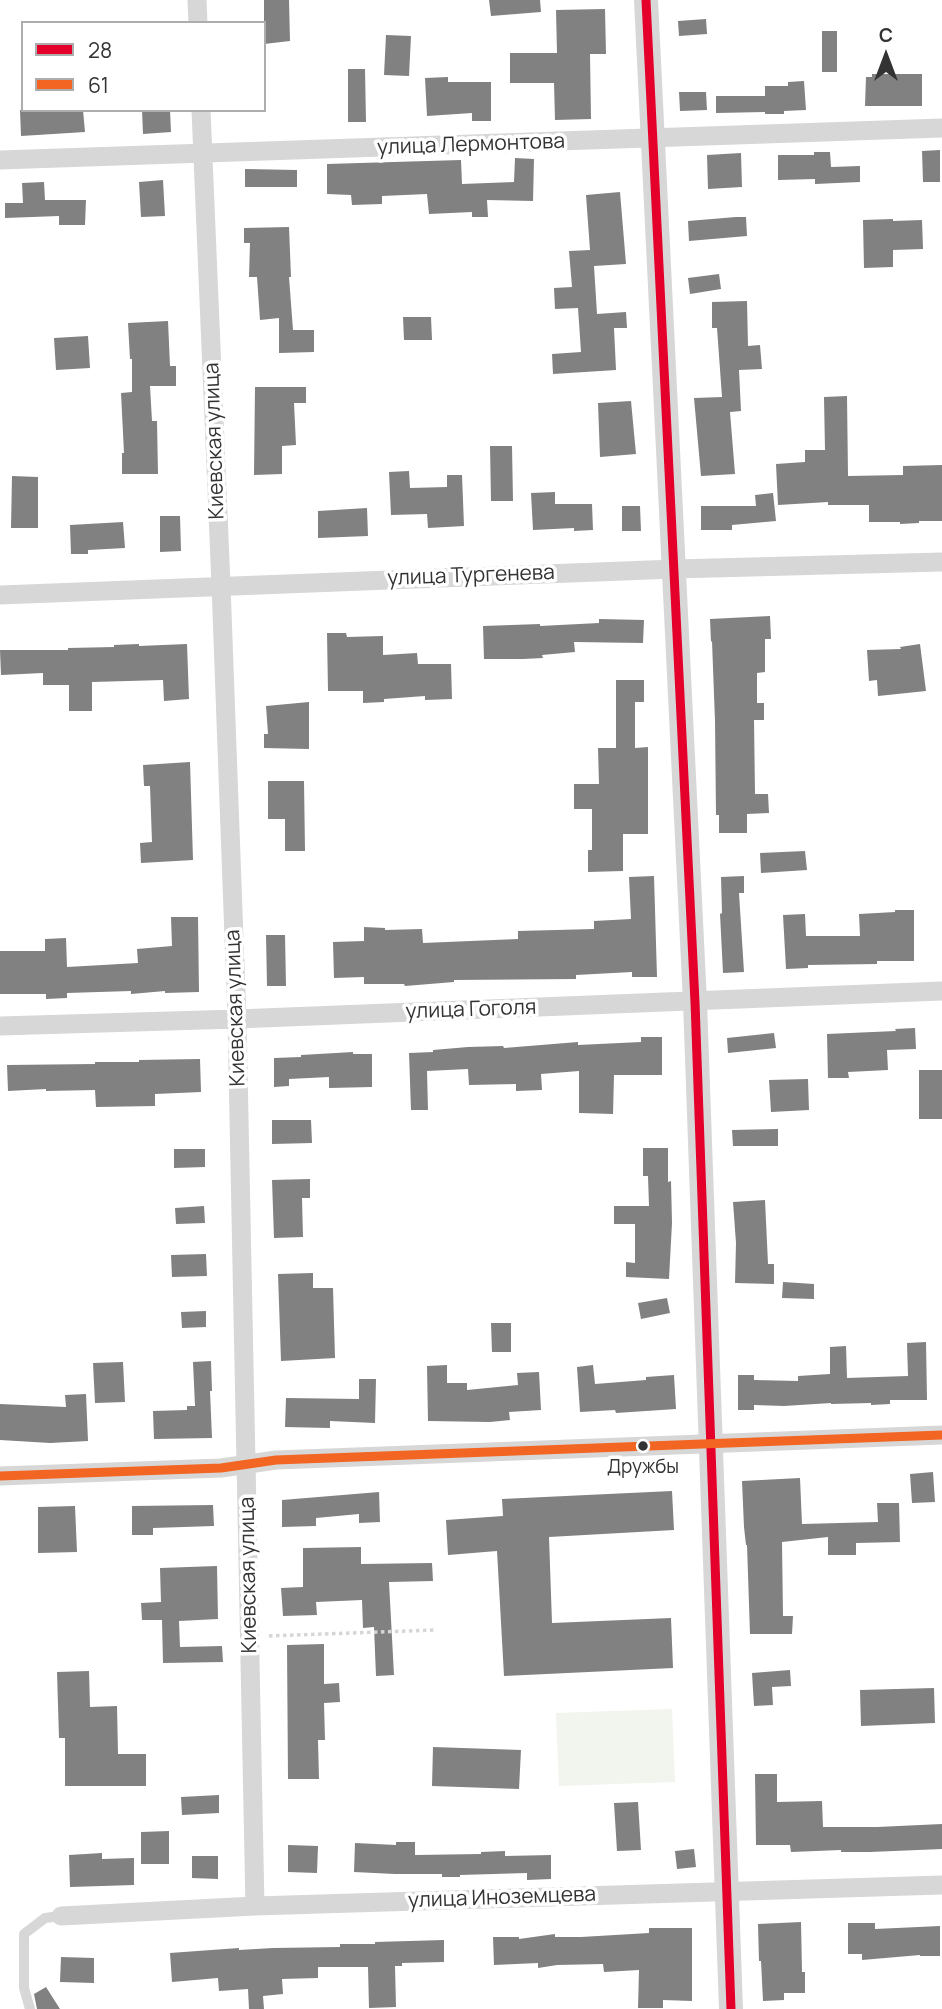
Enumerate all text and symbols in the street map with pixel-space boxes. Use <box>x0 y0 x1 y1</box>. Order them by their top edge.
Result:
legend <box>21 21 266 112</box>
north arrow <box>851 21 921 91</box>
text: С <box>879 22 893 48</box>
text: 28 <box>88 36 112 64</box>
text: 61 <box>88 71 109 99</box>
street label: улица Лермонтова <box>377 129 565 161</box>
street label: Киевская улица <box>200 362 230 520</box>
street label: улица Тургенева <box>387 560 555 592</box>
street label: Киевская улица <box>221 929 251 1087</box>
street label: улица Гоголя <box>405 995 537 1025</box>
marker: Дружбы <box>636 1439 650 1453</box>
place label: Дружбы <box>607 1457 679 1479</box>
street label: Киевская улица <box>235 1496 263 1654</box>
street label: улица Иноземцева <box>408 1882 596 1914</box>

